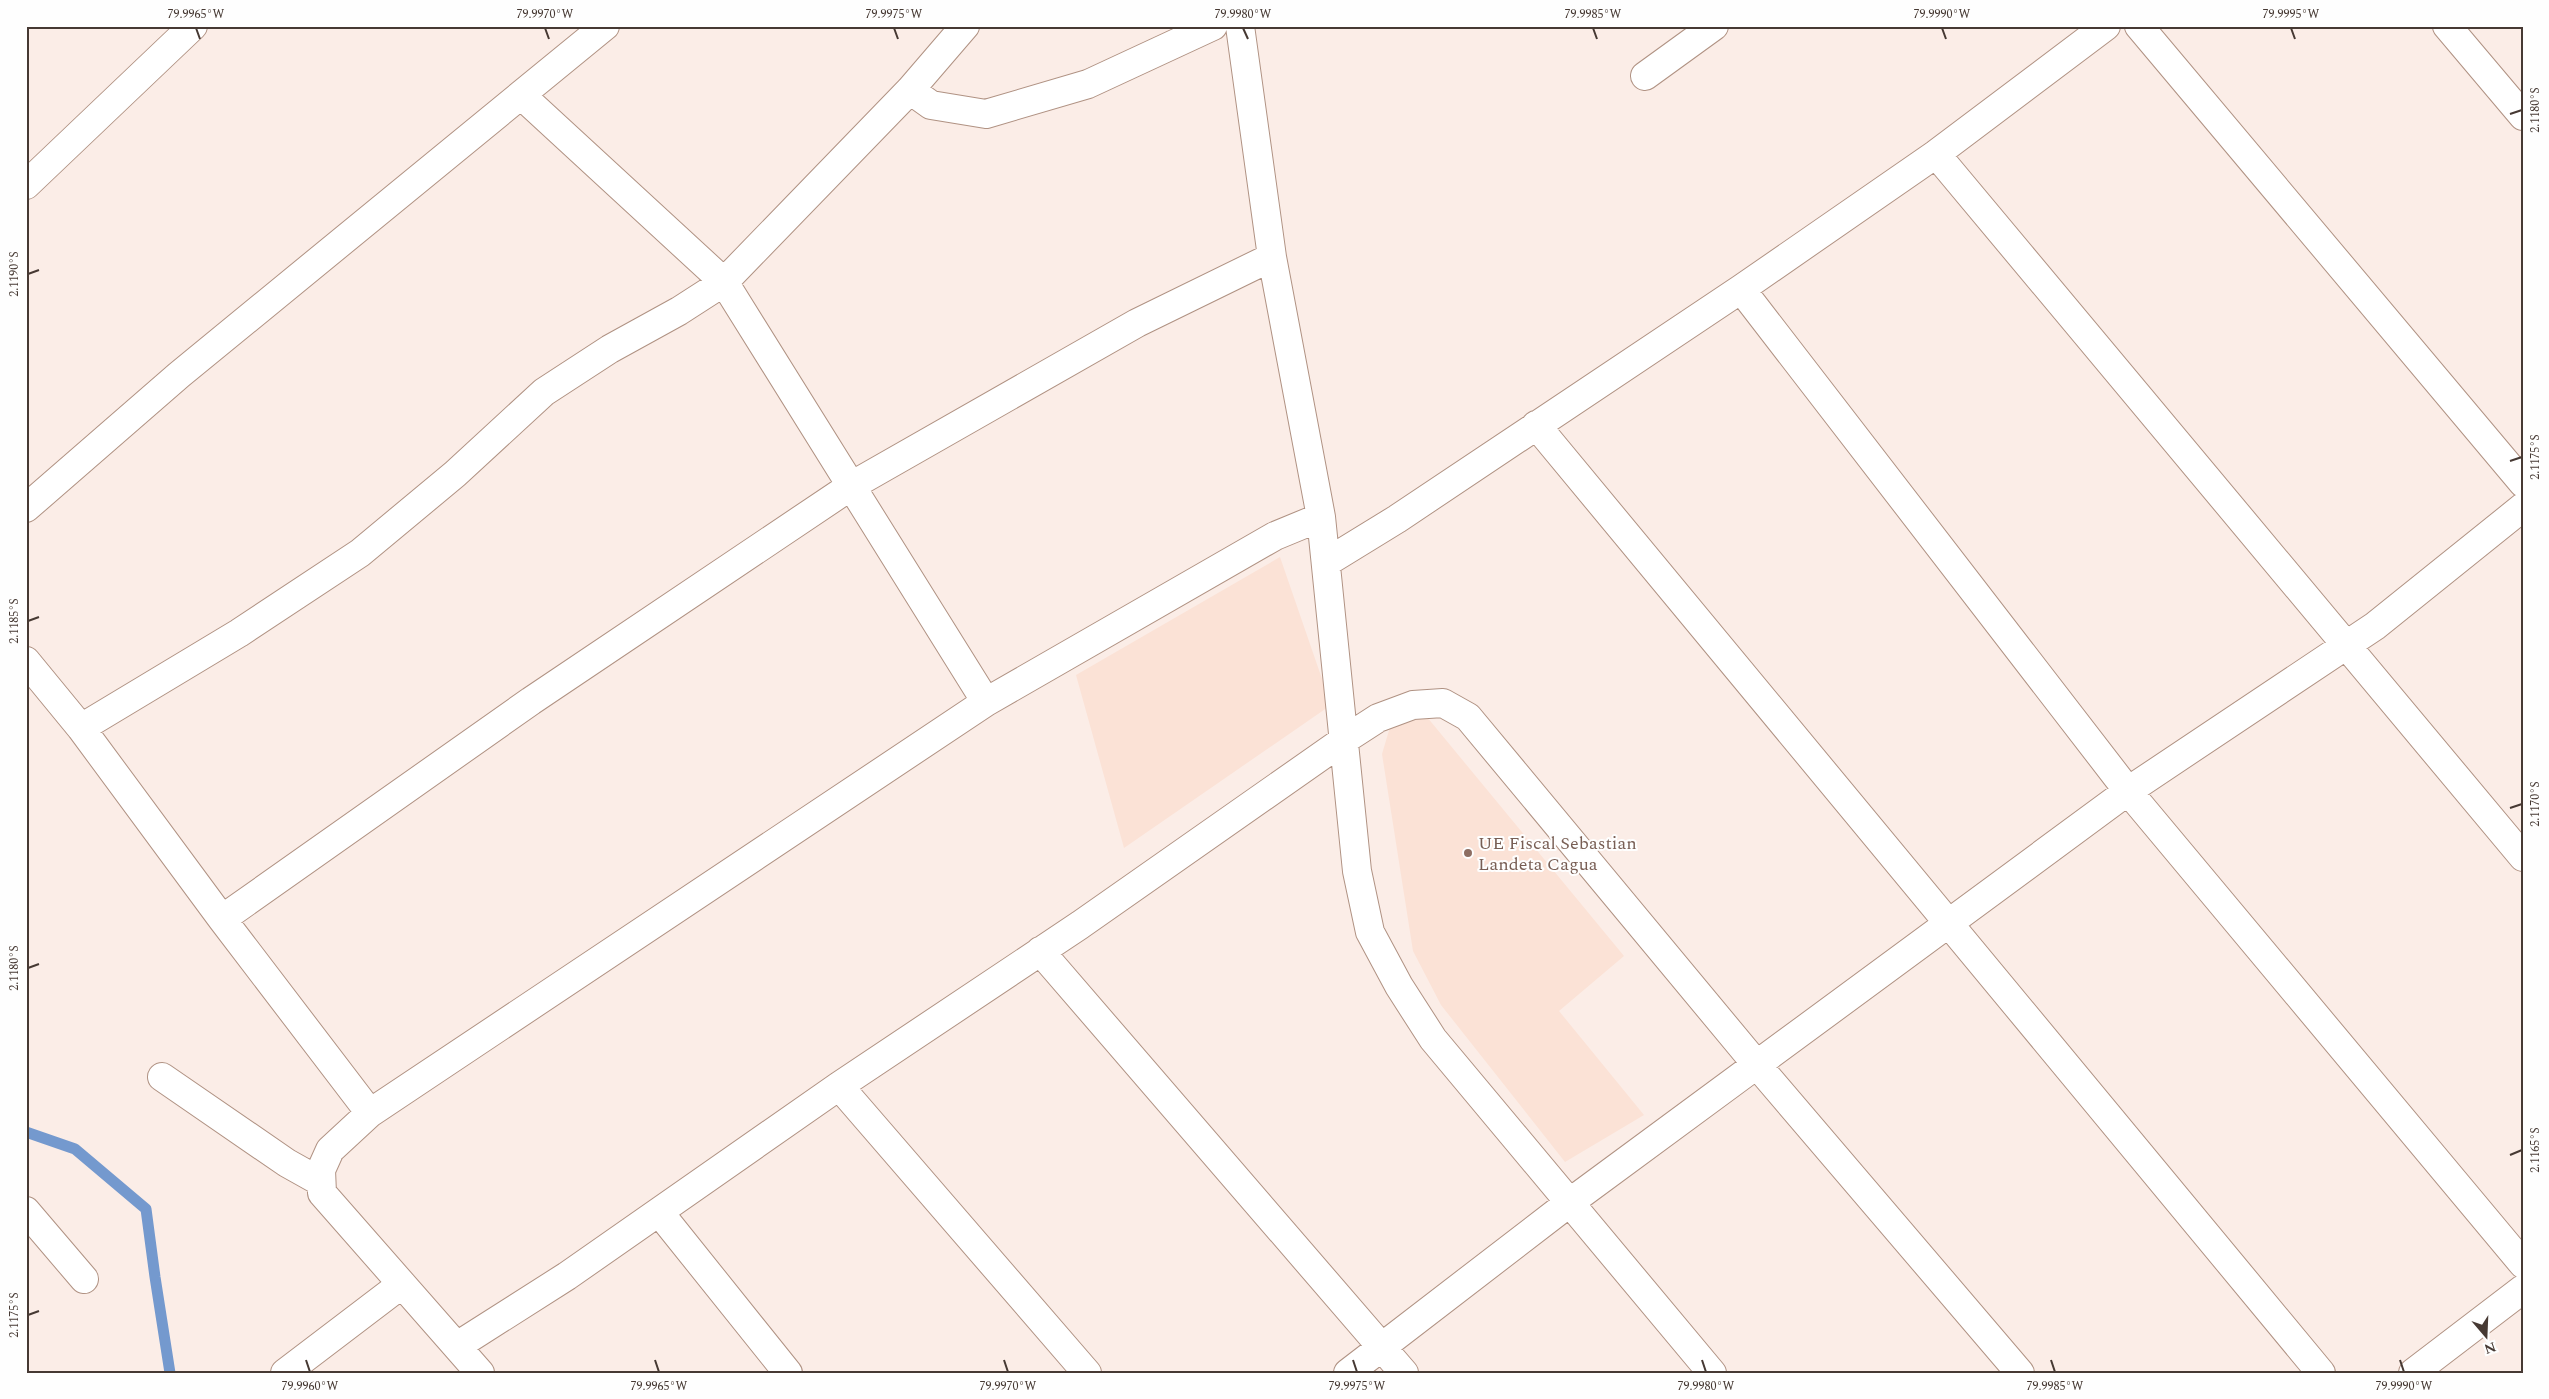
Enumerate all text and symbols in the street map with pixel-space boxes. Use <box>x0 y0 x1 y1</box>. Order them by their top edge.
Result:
text: 79.9965°W <box>168 5 225 24</box>
text: 79.9970°W <box>517 5 574 24</box>
text: 79.9975°W <box>866 5 923 24</box>
text: 79.9980°W <box>1215 5 1272 24</box>
text: 79.9985°W <box>1565 5 1622 24</box>
text: 79.9990°W <box>1914 5 1971 24</box>
text: 79.9995°W <box>2263 5 2320 24</box>
text: 2.1180°S <box>2526 87 2545 133</box>
text: 2.1190°S <box>5 251 24 297</box>
text: 2.1175°S <box>2526 434 2545 480</box>
text: 2.1185°S <box>5 598 24 644</box>
text: 2.1170°S <box>2526 781 2545 827</box>
place label: UE Fiscal Sebastian Landeta Cagua <box>1478 830 1637 878</box>
marker: UE Fiscal Sebastian Landeta Cagua <box>1462 847 1474 859</box>
text: 2.1180°S <box>5 945 24 991</box>
text: 2.1165°S <box>2526 1127 2545 1173</box>
text: 2.1175°S <box>5 1292 24 1338</box>
north arrow <box>2462 1312 2512 1362</box>
text: N <box>2481 1336 2499 1360</box>
text: 79.9960°W <box>282 1377 339 1396</box>
text: 79.9965°W <box>631 1377 688 1396</box>
text: 79.9970°W <box>980 1377 1037 1396</box>
text: 79.9975°W <box>1329 1377 1386 1396</box>
text: 79.9980°W <box>1678 1377 1735 1396</box>
text: 79.9985°W <box>2027 1377 2084 1396</box>
text: 79.9990°W <box>2376 1377 2433 1396</box>

